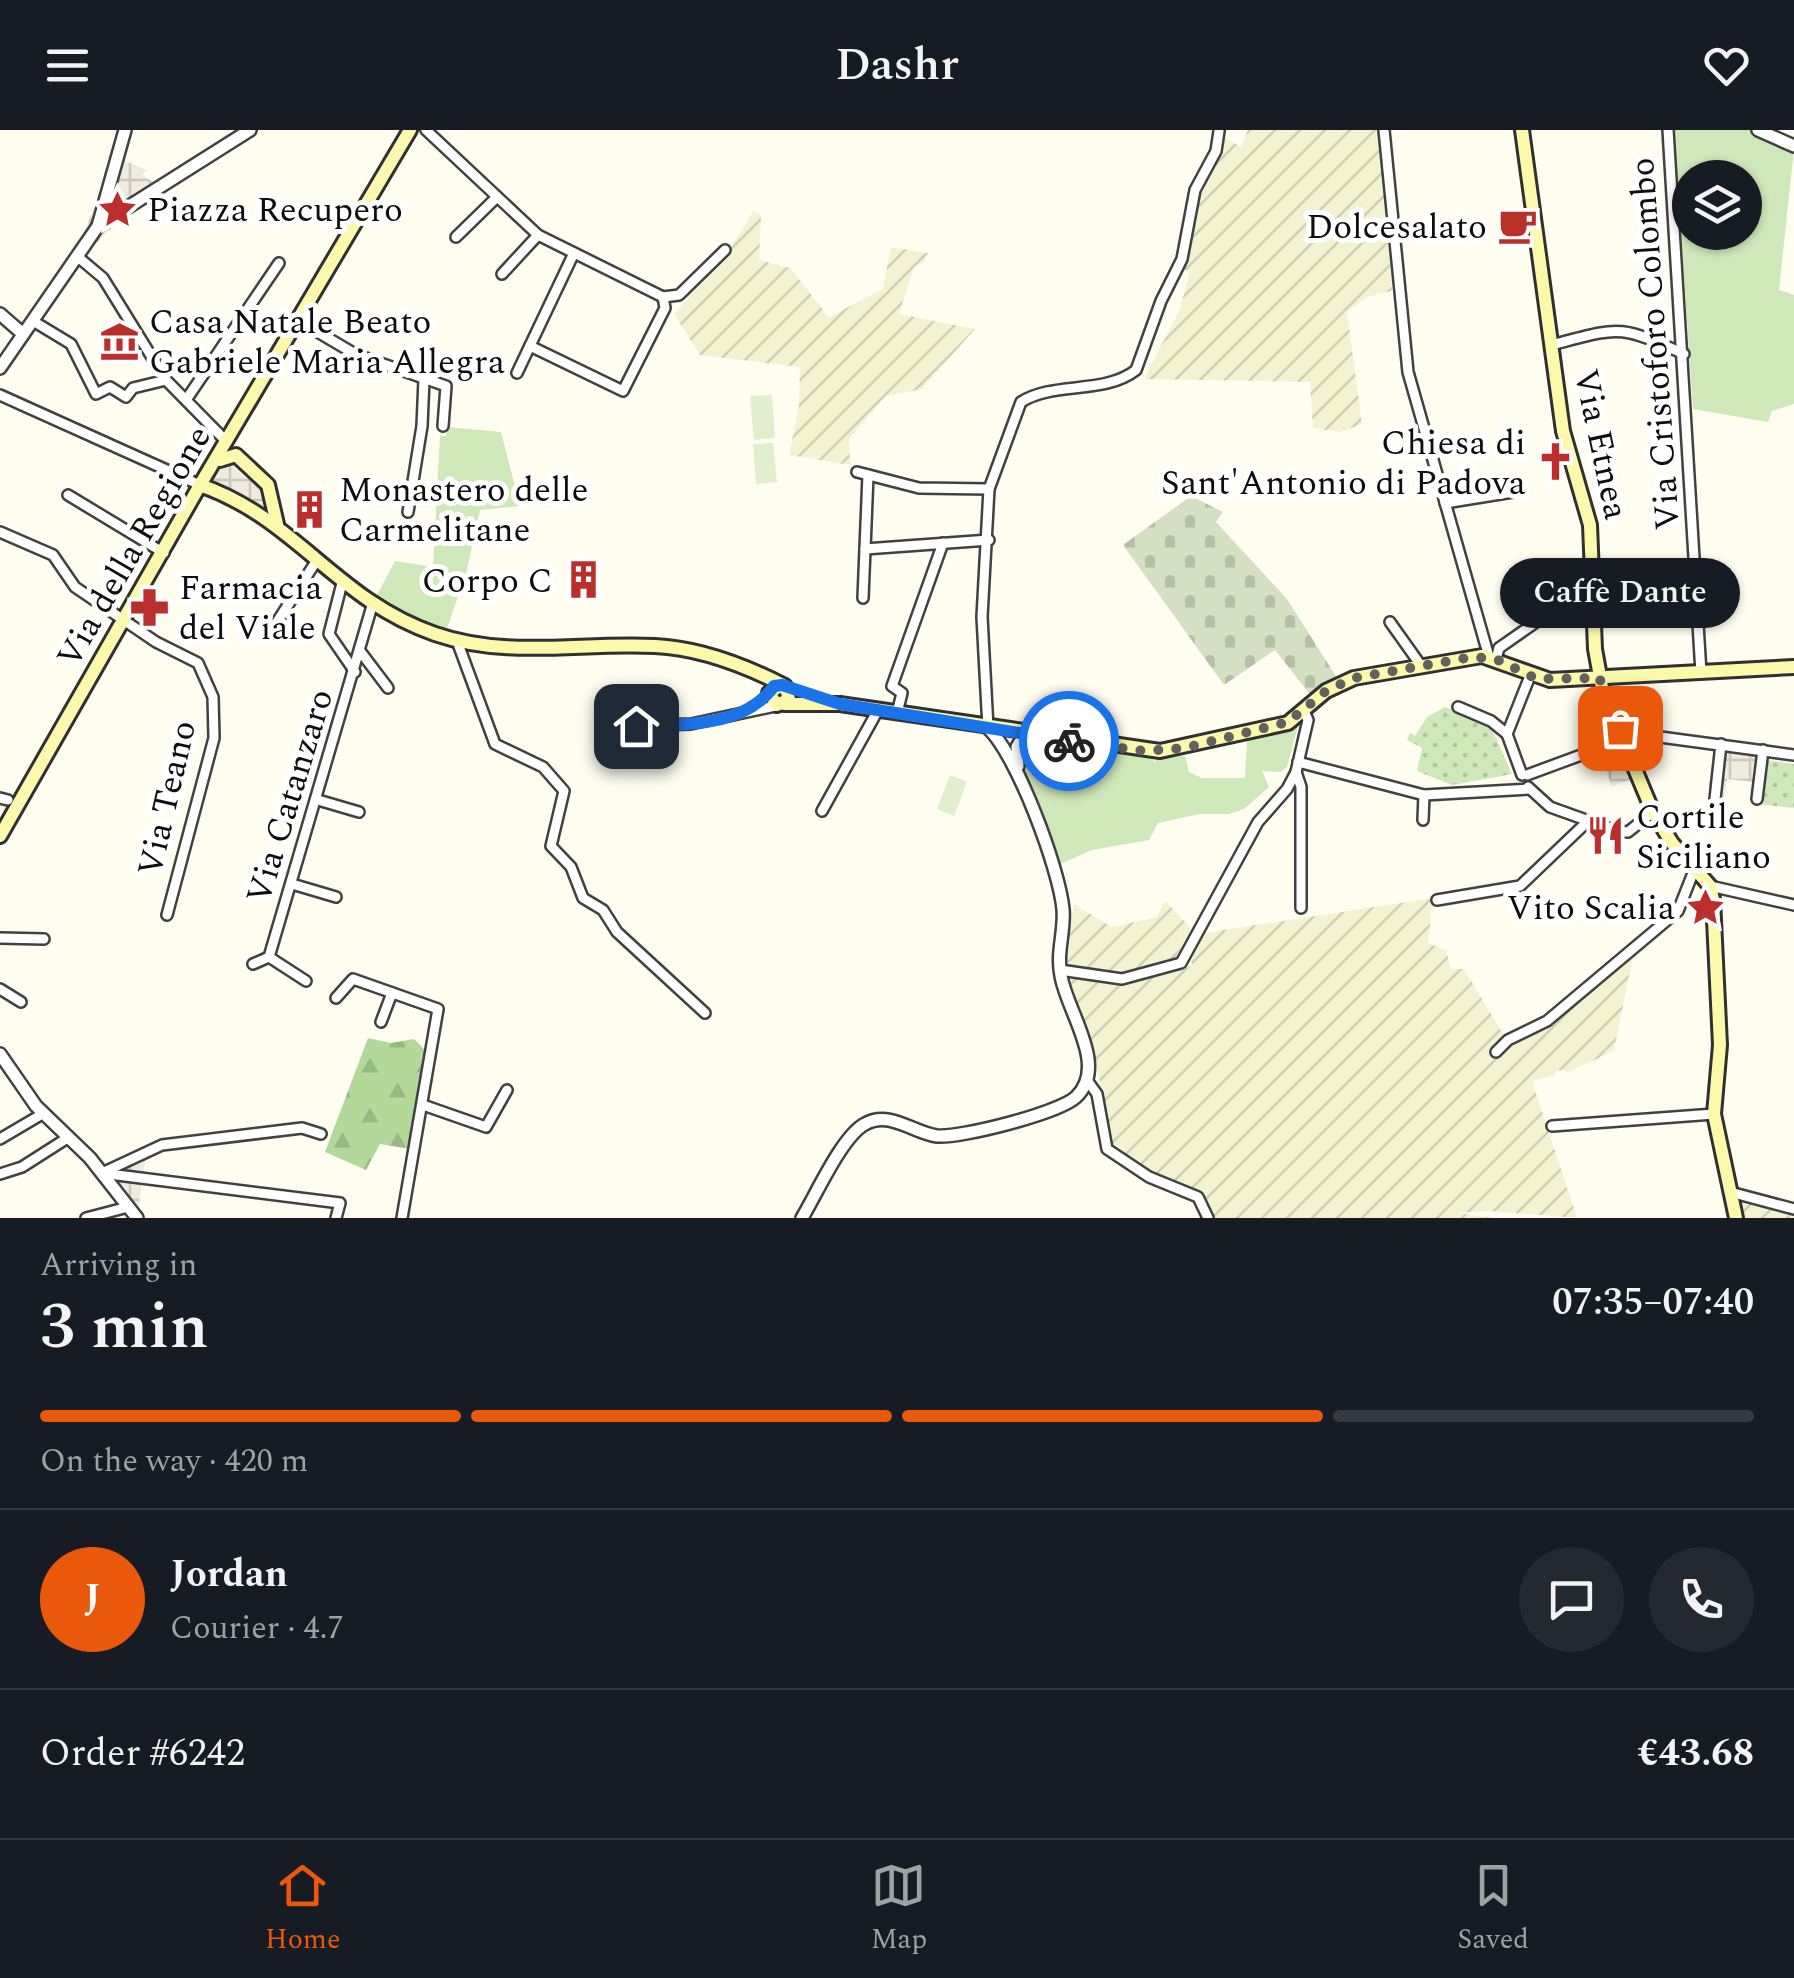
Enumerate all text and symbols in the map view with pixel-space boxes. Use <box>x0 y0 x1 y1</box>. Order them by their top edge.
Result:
text: Dashr <box>835 31 959 100</box>
icon: menu <box>40 38 95 93</box>
icon: heart <box>1699 38 1754 93</box>
street label: Via Cristoforo Colombo <box>1616 156 1695 532</box>
map controls <box>1672 160 1762 250</box>
button: layers <box>1672 160 1762 250</box>
place label: Piazza Recupero <box>147 184 403 237</box>
place icon: Piazza Recupero <box>96 188 138 230</box>
place label: Dolcesalato <box>1306 201 1487 254</box>
cafe icon: Dolcesalato <box>1496 205 1538 247</box>
place label: Casa Natale Beato Gabriele Maria Allegra <box>149 296 505 389</box>
museum icon: Casa Natale Beato Gabriele Maria Allegra <box>98 320 140 362</box>
street label: Via Etnea <box>1559 364 1642 525</box>
street label: Via della Regione <box>43 416 225 678</box>
place label: Chiesa di Sant'Antonio di Padova <box>1161 417 1526 510</box>
church icon: Chiesa di Sant'Antonio di Padova <box>1535 441 1577 483</box>
place label: Monastero delle Carmelitane <box>339 464 588 557</box>
building icon: Monastero delle Carmelitane <box>288 488 330 530</box>
place label: Corpo C <box>422 555 553 608</box>
callout: Caffè Dante <box>1500 558 1740 628</box>
building icon: Corpo C <box>562 559 604 601</box>
place label: Farmacia del Viale <box>179 562 323 655</box>
text: Caffè Dante <box>1533 568 1707 617</box>
pharmacy icon: Farmacia del Viale <box>128 586 170 628</box>
street label: Via Catanzaro <box>233 683 348 910</box>
pin <box>594 684 679 769</box>
pin <box>1578 686 1663 771</box>
courier <box>1019 691 1119 791</box>
icon: home <box>609 699 664 754</box>
icon: bag <box>1593 701 1648 756</box>
icon: bike <box>1042 714 1097 769</box>
street label: Via Teano <box>124 715 211 881</box>
place label: Cortile Siciliano <box>1636 791 1771 884</box>
restaurant icon: Cortile Siciliano <box>1585 815 1627 857</box>
place label: Vito Scalia <box>1507 882 1675 935</box>
place icon: Vito Scalia <box>1684 886 1726 928</box>
text: Arriving in <box>40 1241 197 1290</box>
text: 07:35–07:40 <box>1552 1274 1754 1332</box>
text: 3 min <box>40 1278 209 1377</box>
text: On the way · 420 m <box>40 1437 308 1486</box>
text: Jordan <box>170 1546 288 1604</box>
button: chat <box>1519 1547 1624 1652</box>
button: phone <box>1649 1547 1754 1652</box>
text: J <box>84 1570 101 1628</box>
text: Courier · 4.7 <box>170 1604 343 1653</box>
text: Order #6242 <box>40 1725 245 1783</box>
text: €43.68 <box>1637 1725 1754 1783</box>
tab: Home <box>265 1858 341 1961</box>
tab: Map <box>871 1858 927 1961</box>
tab: Saved <box>1457 1858 1529 1961</box>

